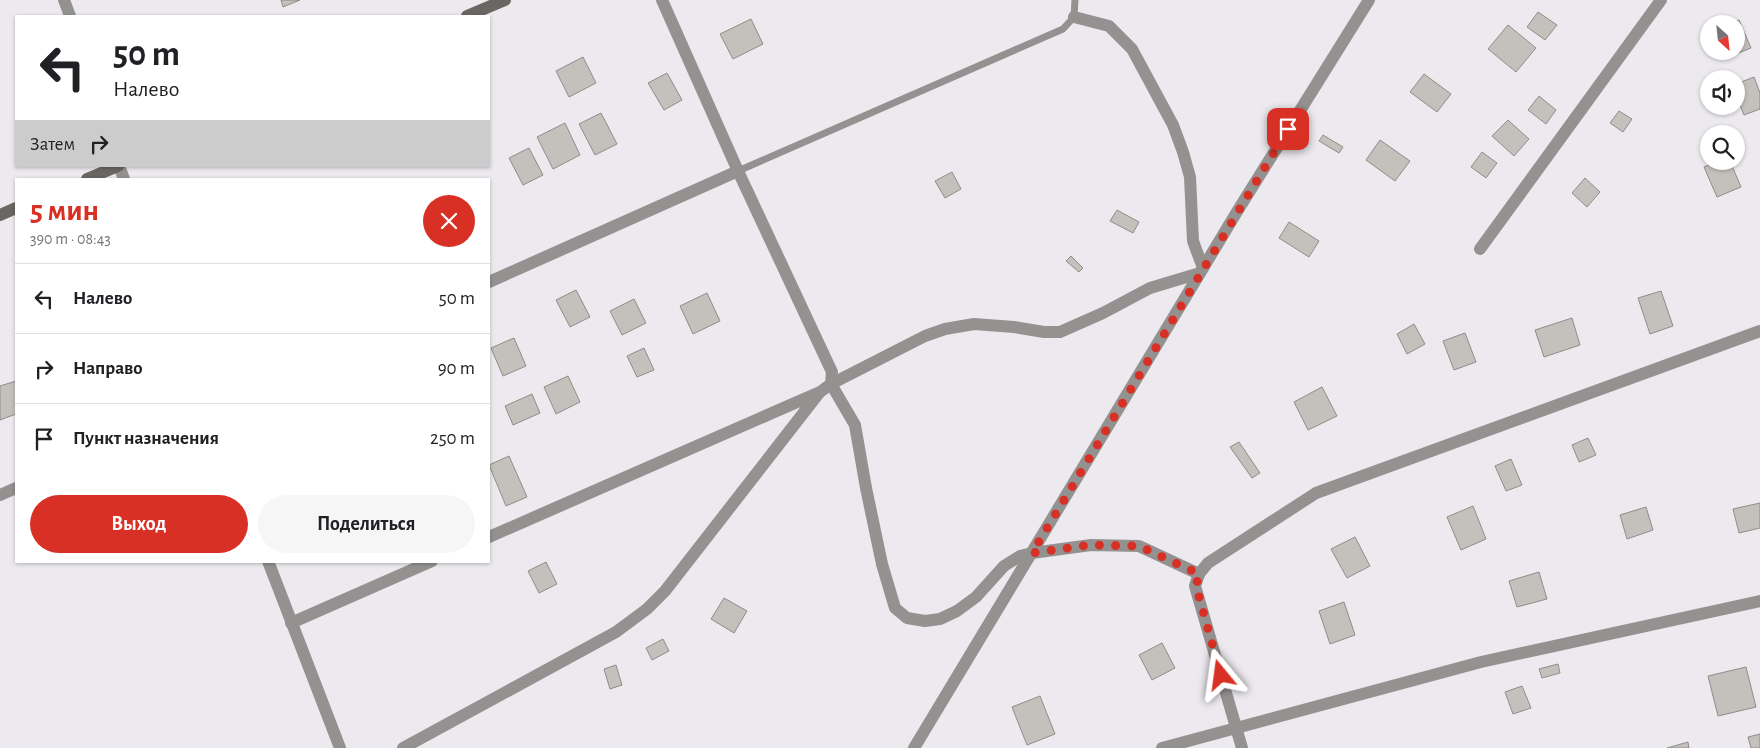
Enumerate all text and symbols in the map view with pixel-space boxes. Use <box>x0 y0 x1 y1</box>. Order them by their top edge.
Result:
north arrow <box>1700 15 1745 60</box>
map controls <box>1700 15 1745 170</box>
icon: left <box>30 35 95 100</box>
text: 50 m <box>113 37 180 72</box>
button: sound <box>1700 70 1745 115</box>
text: Налево <box>113 78 179 100</box>
pin <box>1267 108 1309 150</box>
icon: arrive <box>1274 115 1302 143</box>
button: search <box>1700 125 1745 170</box>
icon: right <box>85 130 113 158</box>
text: Затем <box>30 135 75 154</box>
button: close <box>423 195 475 247</box>
text: 5 мин <box>30 196 99 226</box>
text: 390 m · 08:43 <box>30 231 111 247</box>
icon: left <box>30 285 58 313</box>
text: Налево <box>73 289 132 308</box>
text: 50 m <box>439 289 475 308</box>
icon: right <box>30 355 58 383</box>
text: Направо <box>73 359 143 378</box>
text: 90 m <box>438 359 475 378</box>
icon: arrive <box>30 425 58 453</box>
text: Пункт назначения <box>73 429 219 448</box>
text: 250 m <box>430 429 475 448</box>
button: Выход <box>30 495 248 553</box>
button: Поделиться <box>258 495 475 553</box>
position arrow <box>1194 648 1246 700</box>

